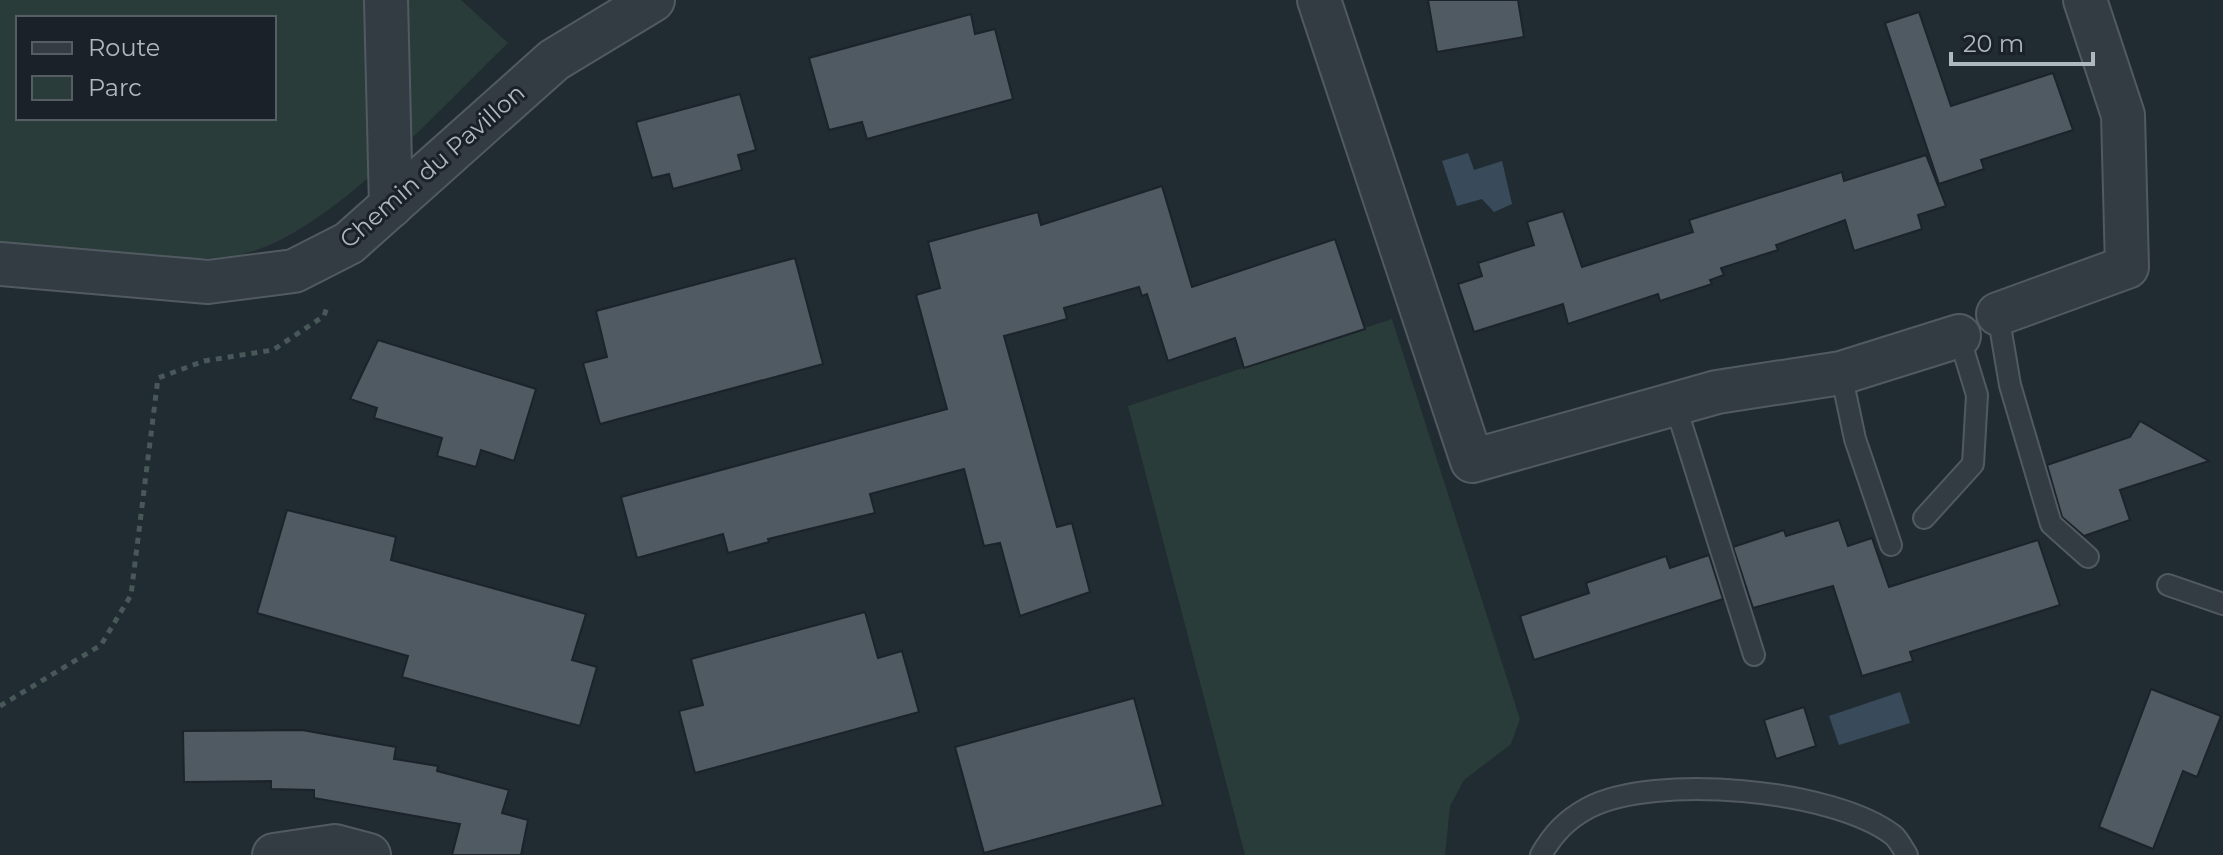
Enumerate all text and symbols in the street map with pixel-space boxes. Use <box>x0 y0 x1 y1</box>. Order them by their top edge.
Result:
legend <box>16 16 276 120</box>
scale bar <box>1951 16 2093 66</box>
text: 20 m <box>1963 29 2024 58</box>
text: Route <box>88 33 160 62</box>
text: Parc <box>88 73 142 102</box>
street label: Chemin du Pavillon <box>334 78 530 254</box>

